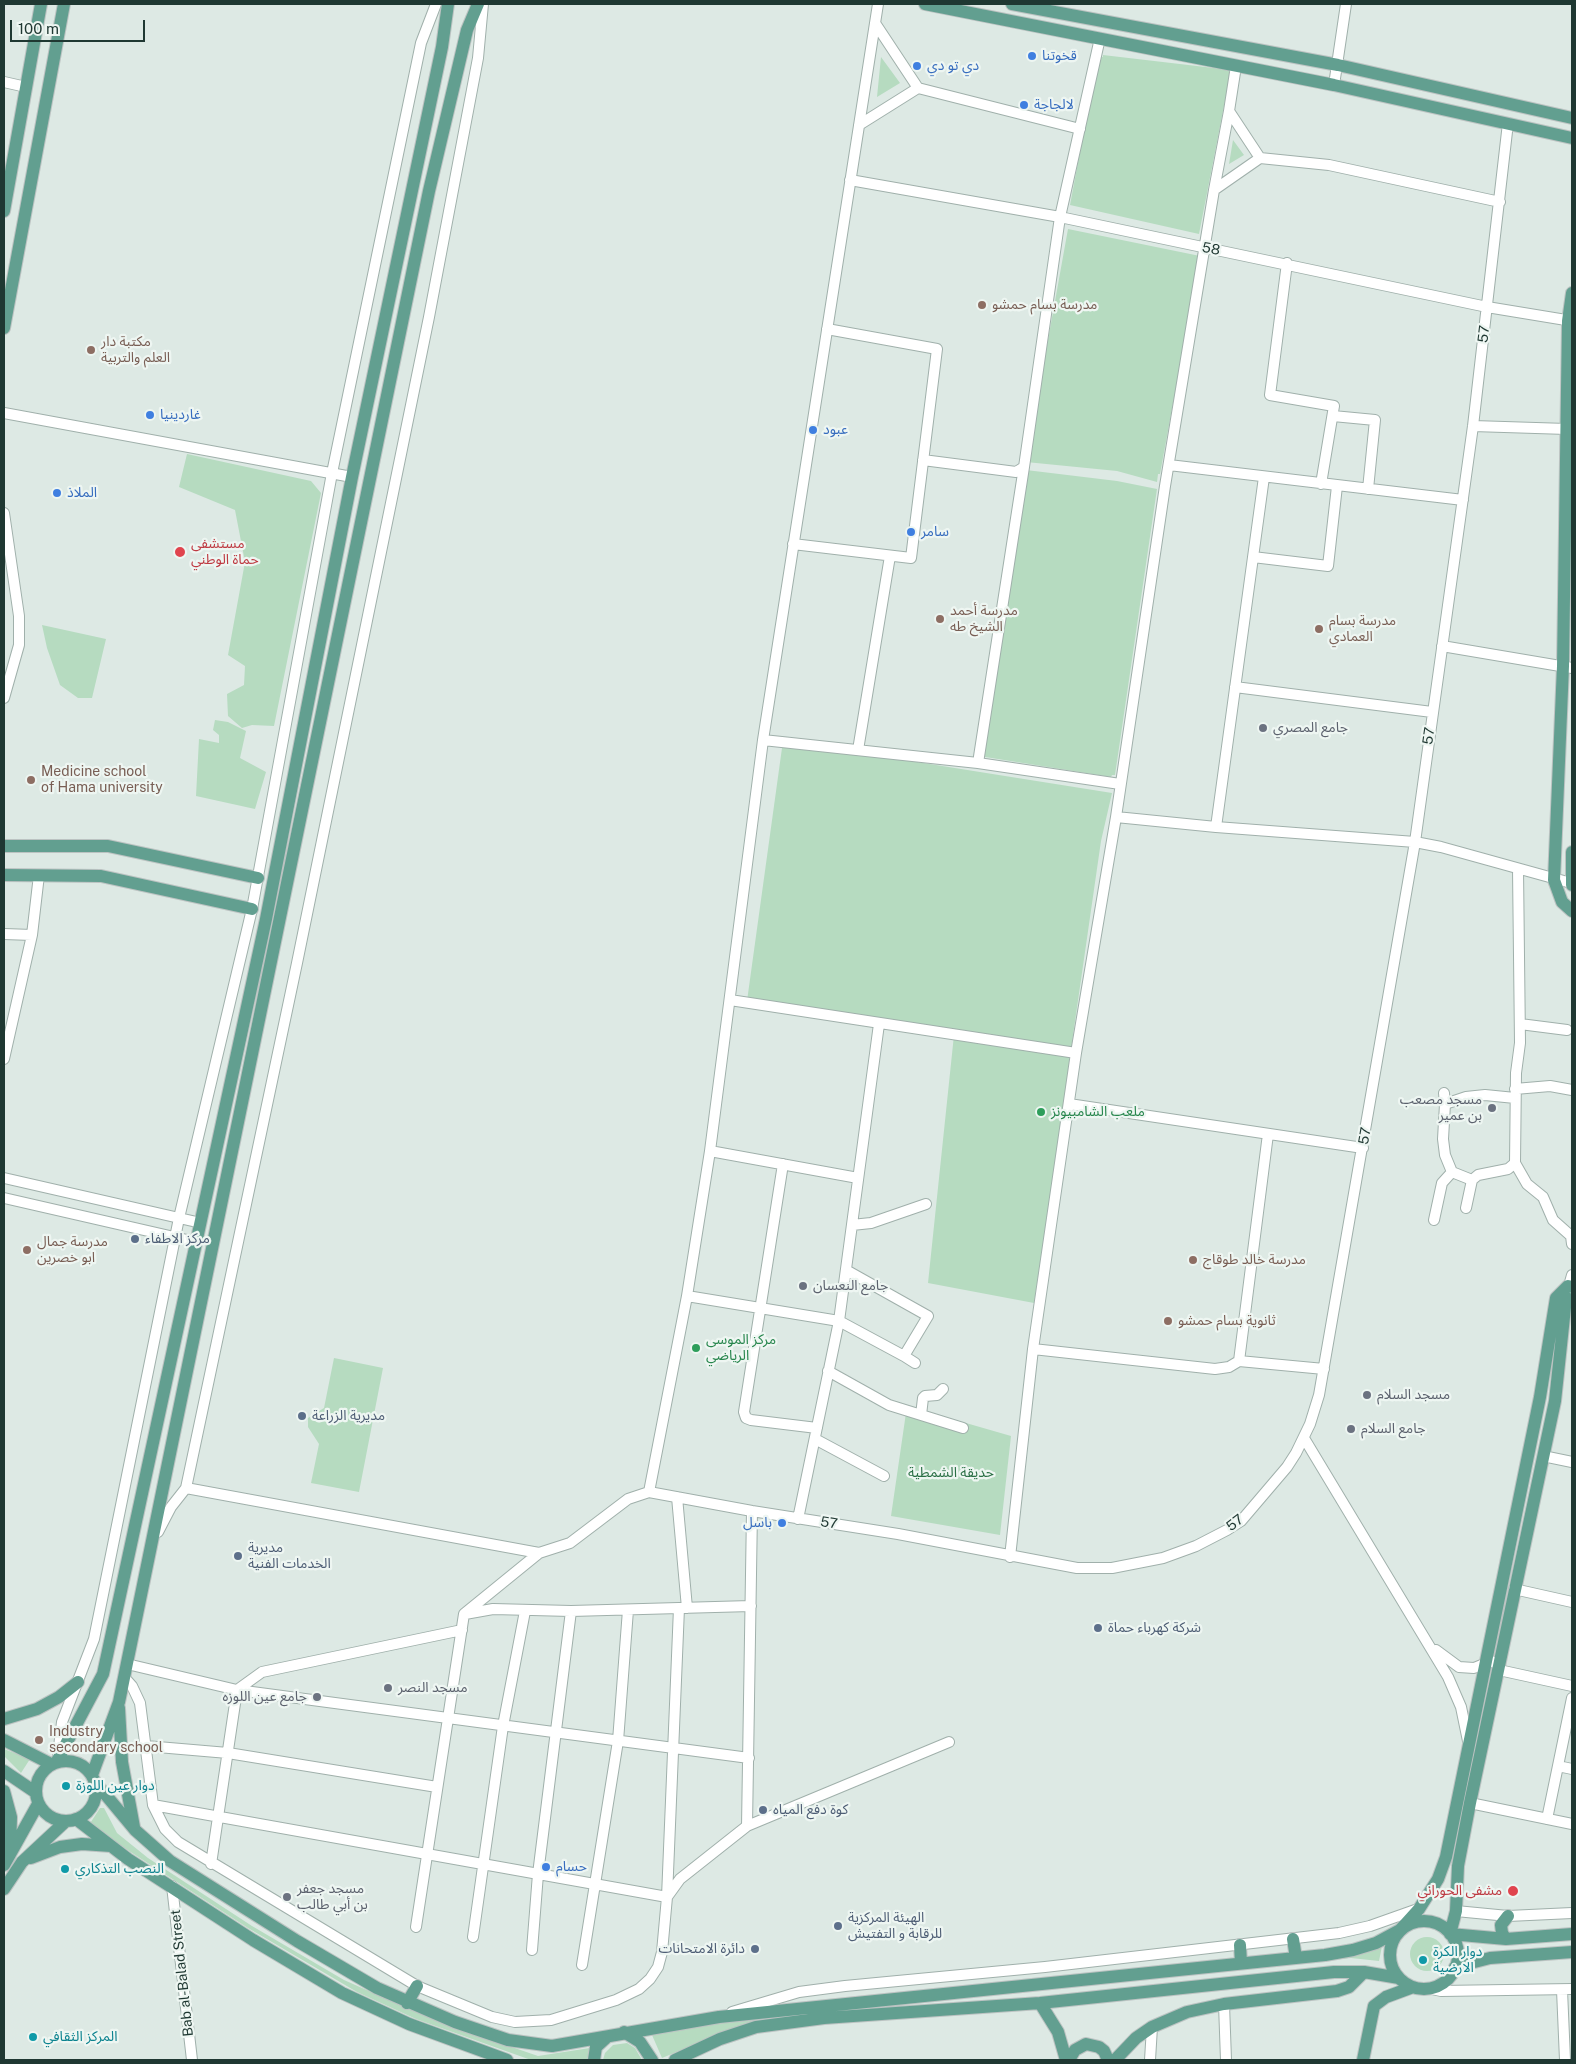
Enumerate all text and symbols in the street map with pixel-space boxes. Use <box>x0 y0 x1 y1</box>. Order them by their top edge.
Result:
scale bar <box>12 10 148 42</box>
text: 100 m <box>18 20 59 37</box>
place label: قخوتنا <box>1042 48 1077 64</box>
marker: قخوتنا <box>1026 50 1038 62</box>
place label: دي تو دي <box>927 58 979 74</box>
marker: دي تو دي <box>911 60 923 72</box>
place label: لالجاجة <box>1034 97 1074 113</box>
marker: لالجاجة <box>1018 99 1030 111</box>
street label: 58 <box>1201 239 1221 259</box>
place label: مدرسة بسام حمشو <box>992 297 1097 313</box>
marker: مدرسة بسام حمشو <box>976 299 988 311</box>
street label: 57 <box>1475 324 1493 344</box>
place label: مكتبة دار العلم والتربية <box>101 334 170 367</box>
marker: مكتبة دار العلم والتربية <box>85 344 97 356</box>
place label: غاردينيا <box>160 407 201 423</box>
marker: غاردينيا <box>144 409 156 421</box>
place label: عبود <box>823 422 848 438</box>
marker: عبود <box>807 424 819 436</box>
place label: الملاذ <box>67 485 97 501</box>
marker: الملاذ <box>51 487 63 499</box>
place label: سامر <box>921 524 949 540</box>
marker: سامر <box>905 526 917 538</box>
place label: مستشفى حماة الوطني <box>191 536 259 568</box>
marker: مستشفى حماة الوطني <box>173 545 187 559</box>
place label: مدرسة أحمد الشيخ طه <box>950 603 1018 636</box>
marker: مدرسة أحمد الشيخ طه <box>934 613 946 625</box>
place label: مدرسة بسام العمادي <box>1329 613 1396 646</box>
marker: مدرسة بسام العمادي <box>1313 623 1325 635</box>
place label: جامع المصري <box>1273 720 1348 736</box>
marker: جامع المصري <box>1257 722 1269 734</box>
street label: 57 <box>1419 726 1439 746</box>
place label: Medicine school of Hama university <box>41 764 163 796</box>
marker: Medicine school of Hama university <box>25 774 37 786</box>
place label: مسجد مصعب بن عمير <box>1400 1092 1482 1124</box>
marker: مسجد مصعب بن عمير <box>1486 1102 1498 1114</box>
place label: ملعب الشامبيونز <box>1051 1104 1145 1120</box>
marker: ملعب الشامبيونز <box>1035 1106 1047 1118</box>
street label: 57 <box>1355 1126 1375 1146</box>
place label: مركز الاطفاء <box>145 1231 210 1247</box>
marker: مركز الاطفاء <box>129 1233 141 1245</box>
place label: مدرسة جمال ابو خصرين <box>37 1234 108 1266</box>
marker: مدرسة جمال ابو خصرين <box>21 1244 33 1256</box>
place label: مدرسة خالد طوقاج <box>1203 1252 1306 1268</box>
marker: مدرسة خالد طوقاج <box>1187 1254 1199 1266</box>
place label: جامع النعسان <box>813 1278 888 1294</box>
marker: جامع النعسان <box>797 1280 809 1292</box>
place label: ثانوية بسام حمشو <box>1178 1313 1276 1329</box>
marker: ثانوية بسام حمشو <box>1162 1315 1174 1327</box>
place label: مركز الموسى الرياضي <box>706 1332 776 1364</box>
marker: مركز الموسى الرياضي <box>690 1342 702 1354</box>
place label: مسجد السلام <box>1377 1387 1450 1403</box>
marker: مسجد السلام <box>1361 1389 1373 1401</box>
place label: مديرية الزراعة <box>312 1408 385 1424</box>
marker: مديرية الزراعة <box>296 1410 308 1422</box>
place label: جامع السلام <box>1361 1421 1426 1437</box>
marker: جامع السلام <box>1345 1423 1357 1435</box>
park label: حديقة الشمطية <box>908 1465 994 1481</box>
street label: 57 <box>1223 1511 1247 1535</box>
street label: 57 <box>819 1513 839 1533</box>
place label: باسل <box>743 1515 772 1531</box>
marker: باسل <box>776 1517 788 1529</box>
place label: مديرية الخدمات الفنية <box>248 1540 331 1572</box>
marker: مديرية الخدمات الفنية <box>232 1550 244 1562</box>
place label: شركة كهرباء حماة <box>1108 1620 1201 1636</box>
marker: شركة كهرباء حماة <box>1092 1622 1104 1634</box>
place label: مسجد النصر <box>398 1680 468 1696</box>
marker: مسجد النصر <box>382 1682 394 1694</box>
place label: جامع عين اللوزه <box>223 1689 307 1705</box>
marker: جامع عين اللوزه <box>311 1691 323 1703</box>
place label: Industry secondary school <box>49 1724 163 1756</box>
marker: Industry secondary school <box>33 1734 45 1746</box>
place label: دوار عين اللوزة <box>76 1778 155 1794</box>
marker: دوار عين اللوزة <box>60 1780 72 1792</box>
place label: كوة دفع المياه <box>773 1802 848 1818</box>
marker: كوة دفع المياه <box>757 1804 769 1816</box>
place label: حسام <box>556 1859 587 1875</box>
place label: النصب التذكاري <box>75 1861 164 1877</box>
marker: حسام <box>540 1861 552 1873</box>
marker: النصب التذكاري <box>59 1863 71 1875</box>
place label: مسجد جعفر بن أبي طالب <box>297 1881 368 1914</box>
place label: مشفى الحوراني <box>1417 1883 1502 1899</box>
marker: مشفى الحوراني <box>1506 1884 1520 1898</box>
marker: مسجد جعفر بن أبي طالب <box>281 1891 293 1903</box>
street label: Bab al-Balad Street <box>167 1909 197 2037</box>
place label: الهيئة المركزية للرقابة و التفتيش <box>848 1910 942 1942</box>
marker: الهيئة المركزية للرقابة و التفتيش <box>832 1920 844 1932</box>
place label: دائرة الامتحانات <box>658 1941 745 1957</box>
marker: دائرة الامتحانات <box>749 1943 761 1955</box>
place label: دوار الكرة الارضية <box>1433 1944 1483 1976</box>
marker: دوار الكرة الارضية <box>1417 1954 1429 1966</box>
place label: المركز الثقافي <box>43 2029 118 2045</box>
marker: المركز الثقافي <box>27 2031 39 2043</box>

